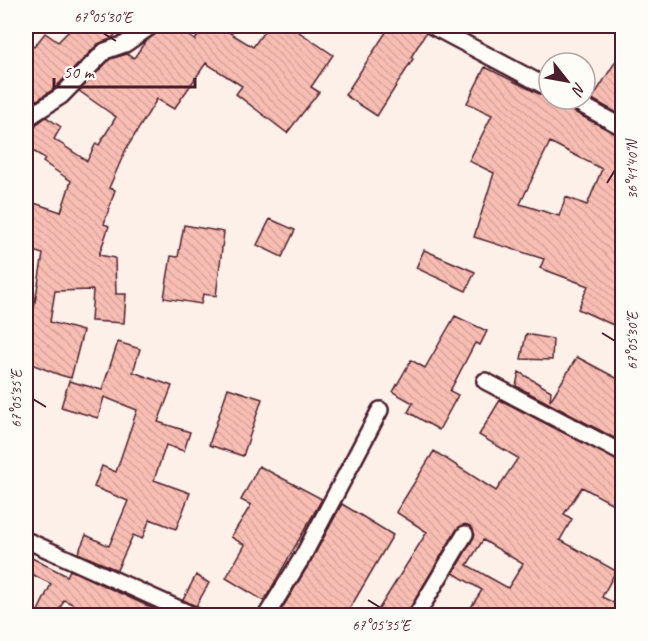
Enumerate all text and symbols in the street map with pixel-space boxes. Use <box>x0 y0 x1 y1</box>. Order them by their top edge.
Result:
text: 67°05'30"E <box>74 8 134 27</box>
scale bar <box>54 51 195 89</box>
north arrow <box>537 51 597 111</box>
text: 50 m <box>63 61 96 83</box>
text: N <box>566 79 590 100</box>
text: 36°41'40"N <box>623 137 642 200</box>
text: 67°05'30"E <box>623 310 642 370</box>
text: 67°05'35"E <box>7 368 26 428</box>
text: 67°05'35"E <box>352 616 412 635</box>

